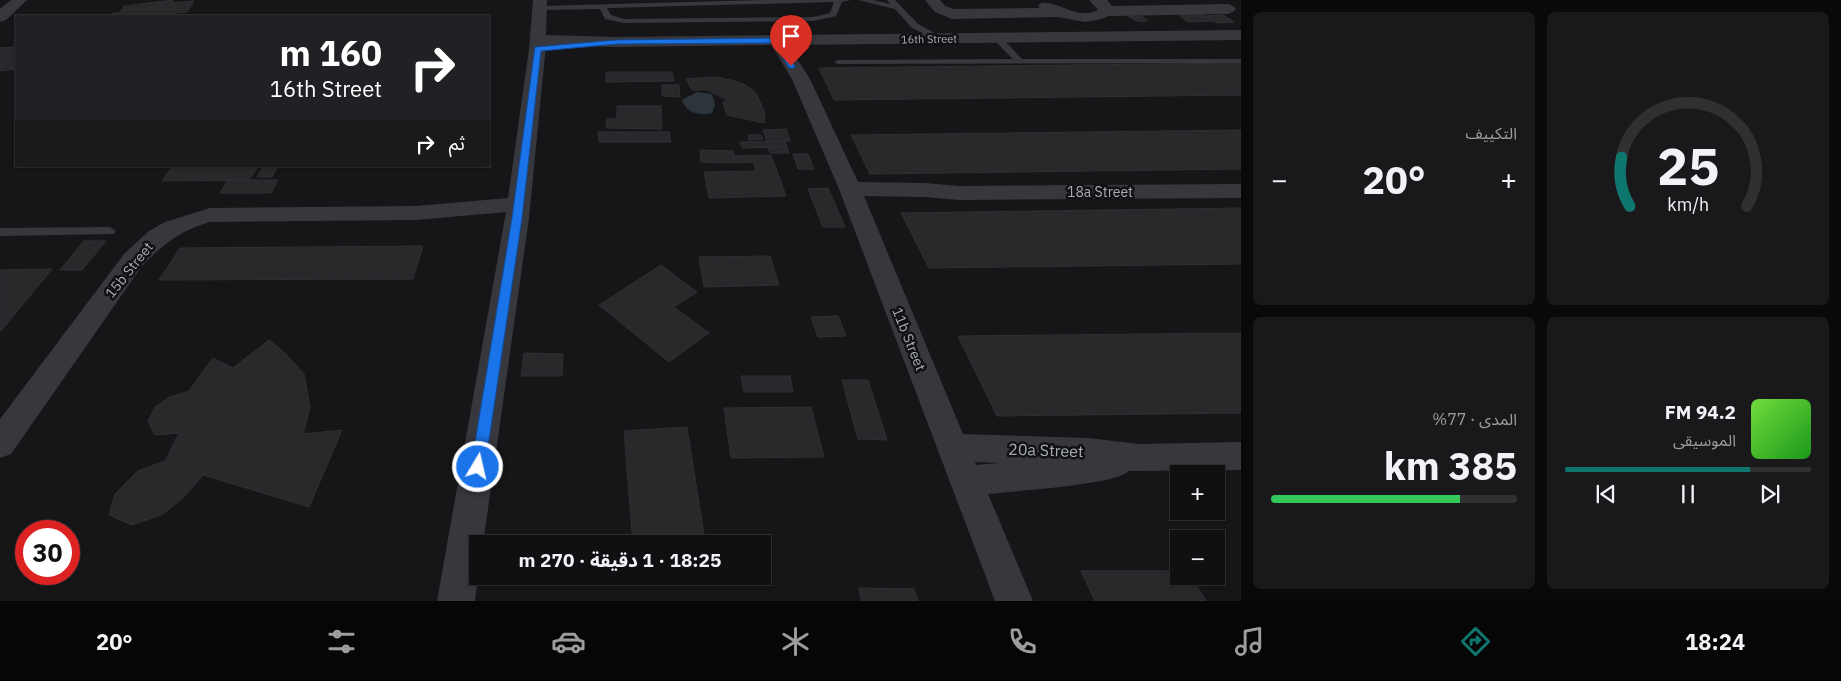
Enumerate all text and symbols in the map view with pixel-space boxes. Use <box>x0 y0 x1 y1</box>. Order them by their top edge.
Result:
pin <box>770 15 812 66</box>
icon: arrive <box>777 22 805 50</box>
text: 160 m <box>279 30 382 76</box>
street label: 16th Street <box>901 32 957 46</box>
icon: right <box>400 35 465 100</box>
text: 16th Street <box>270 74 382 103</box>
text: التكييف <box>1465 123 1517 143</box>
icon: right <box>411 130 439 158</box>
text: ثم <box>449 131 465 155</box>
text: 25 <box>1657 132 1719 199</box>
text: 20° <box>1362 155 1426 204</box>
text: − <box>1271 161 1288 198</box>
text: + <box>1500 161 1517 198</box>
street label: 18a Street <box>1067 183 1133 201</box>
text: km/h <box>1667 193 1709 216</box>
street label: 15b Street <box>101 238 157 302</box>
street label: 11b Street <box>888 305 930 373</box>
text: 94.2 FM <box>1665 400 1736 424</box>
text: المدى · 77% <box>1432 409 1517 429</box>
text: الموسيقى <box>1673 430 1736 450</box>
street label: 20a Street <box>1008 439 1084 461</box>
position arrow <box>451 440 503 492</box>
text: 385 km <box>1384 441 1517 490</box>
map controls <box>1170 465 1225 585</box>
button: + <box>1170 465 1225 520</box>
icon: previous <box>1592 480 1620 508</box>
icon: pause <box>1674 480 1702 508</box>
icon: next <box>1756 480 1784 508</box>
speed limit sign: 30 <box>15 520 80 585</box>
button: − <box>1170 530 1225 585</box>
text: 18:25 · 1 دقيقة · 270 m <box>519 548 721 572</box>
icon: filters <box>324 624 359 659</box>
icon: car <box>551 624 586 659</box>
icon: climate <box>778 624 813 659</box>
icon: phone <box>1005 624 1040 659</box>
icon: music <box>1232 624 1267 659</box>
icon: directions <box>1458 624 1493 659</box>
text: 20° <box>96 627 133 656</box>
text: 18:24 <box>1685 627 1745 656</box>

